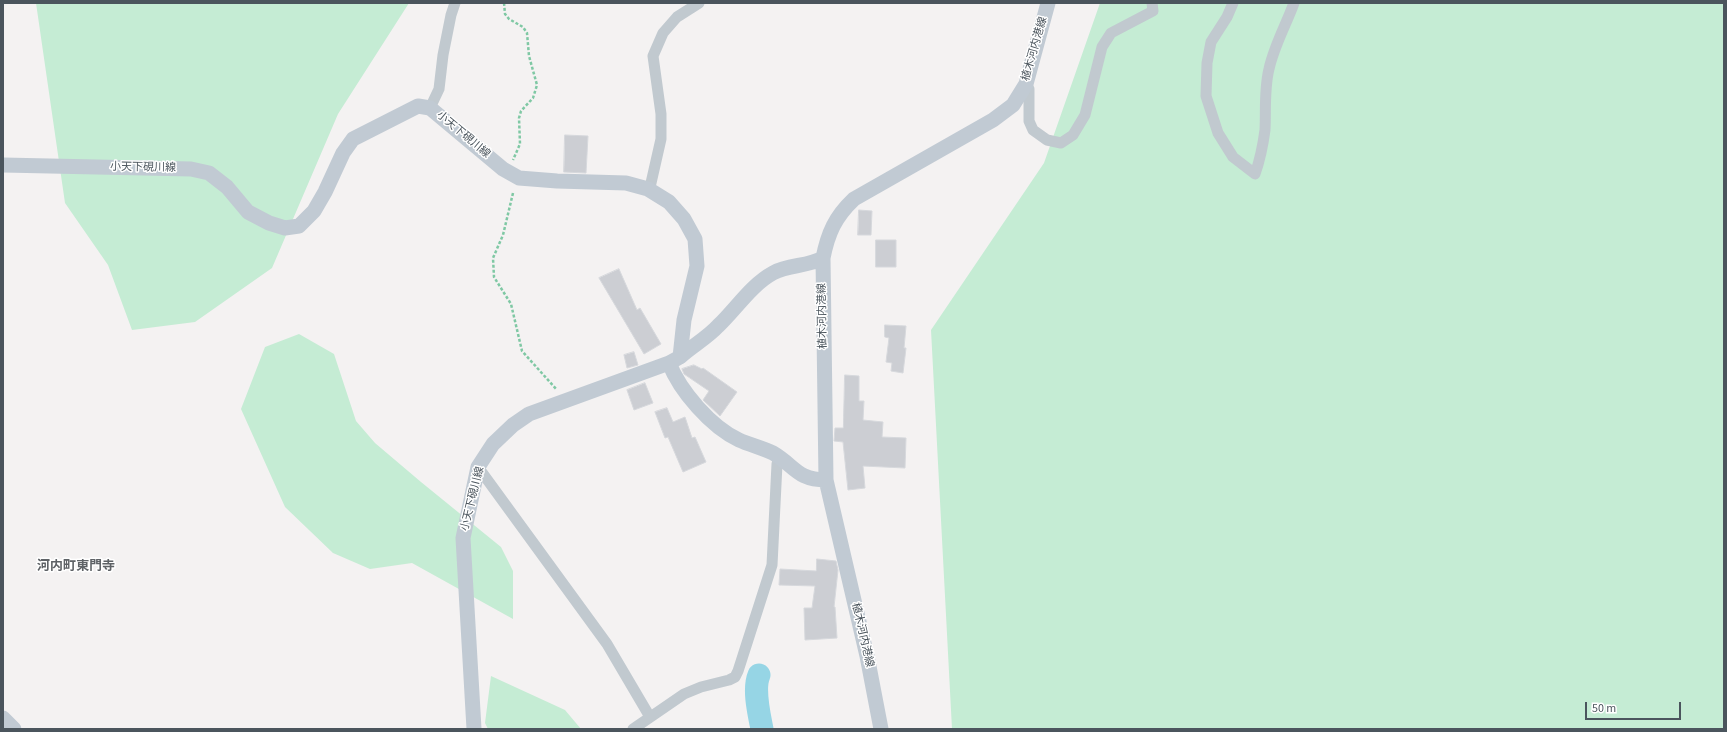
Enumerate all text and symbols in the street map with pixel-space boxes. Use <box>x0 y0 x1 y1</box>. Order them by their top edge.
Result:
street label: 植木河内港線 <box>1020 15 1050 83</box>
street label: 小天下硯川線 <box>433 109 493 161</box>
street label: 小天下硯川線 <box>110 161 176 175</box>
street label: 植木河内港線 <box>816 283 830 349</box>
street label: 小天下硯川線 <box>459 465 487 533</box>
district label: 河内町東門寺 <box>37 559 115 575</box>
street label: 植木河内港線 <box>848 601 876 669</box>
scale bar <box>1587 694 1683 720</box>
text: 50 m <box>1592 700 1616 717</box>

